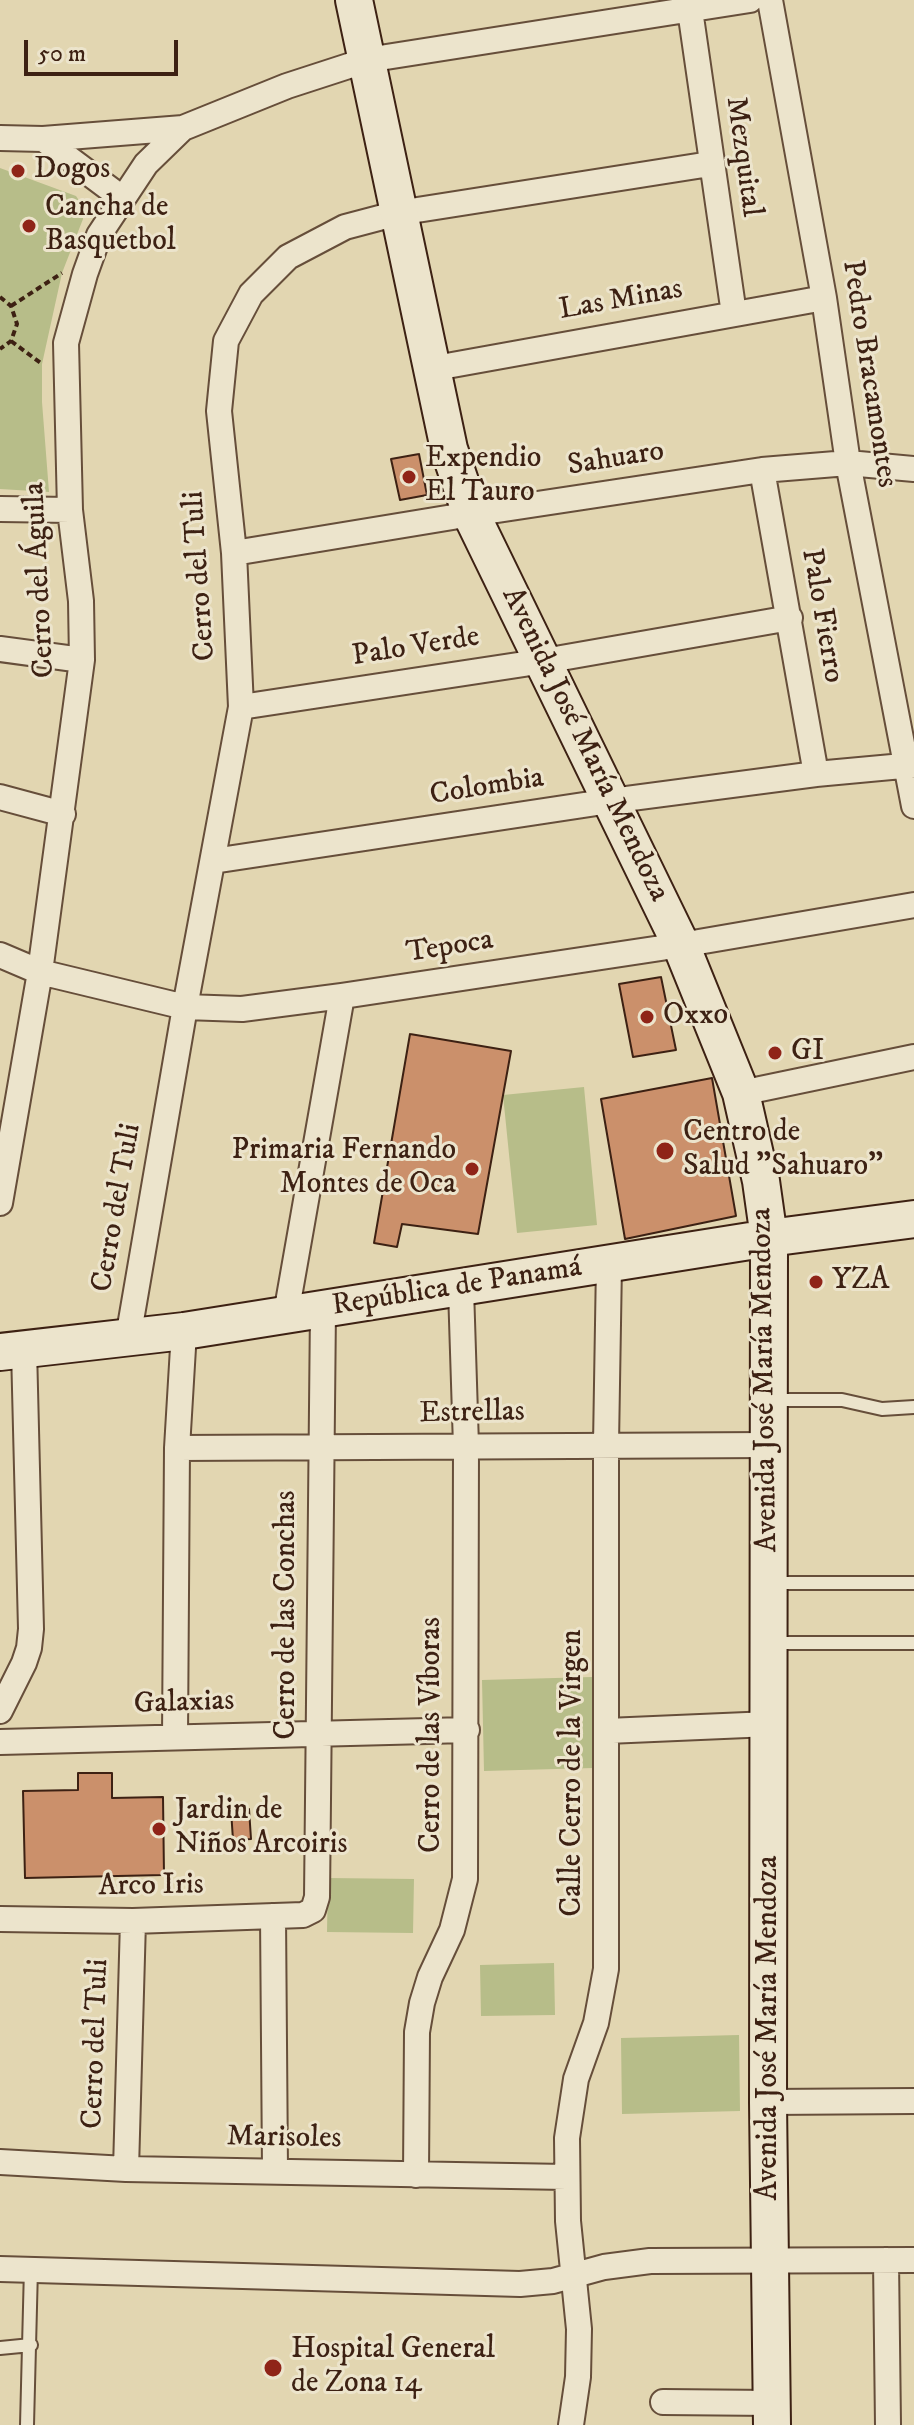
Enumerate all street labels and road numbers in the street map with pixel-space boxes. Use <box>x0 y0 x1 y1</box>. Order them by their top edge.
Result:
street label: Mezquital <box>716 95 768 219</box>
street label: Pedro Bracamontes <box>832 258 904 490</box>
street label: Las Minas <box>557 272 685 330</box>
street label: Sahuaro <box>565 435 667 485</box>
street label: Cerro del Águila <box>18 481 64 679</box>
street label: Cerro del Tuli <box>177 490 225 662</box>
street label: Palo Fierro <box>792 546 850 686</box>
street label: Avenida José María Mendoza <box>492 582 676 908</box>
street label: Palo Verde <box>350 620 482 676</box>
street label: Colombia <box>427 761 547 815</box>
street label: Tepoca <box>404 923 496 973</box>
street label: Cerro del Tuli <box>85 1121 151 1295</box>
street label: Avenida José María Mendoza <box>745 1207 787 1553</box>
street label: República de Panamá <box>330 1250 584 1326</box>
street label: Estrellas <box>419 1395 525 1433</box>
street label: Cerro de las Conchas <box>270 1490 306 1740</box>
street label: Cerro de las Víboras <box>415 1617 451 1853</box>
street label: Calle Cerro de la Virgen <box>556 1629 592 1917</box>
street label: Galaxias <box>133 1684 235 1724</box>
street label: Avenida José María Mendoza <box>752 1855 788 2201</box>
street label: Arco Iris <box>98 1868 204 1906</box>
street label: Cerro del Tuli <box>76 1958 118 2130</box>
street label: Marisoles <box>226 2120 342 2158</box>

